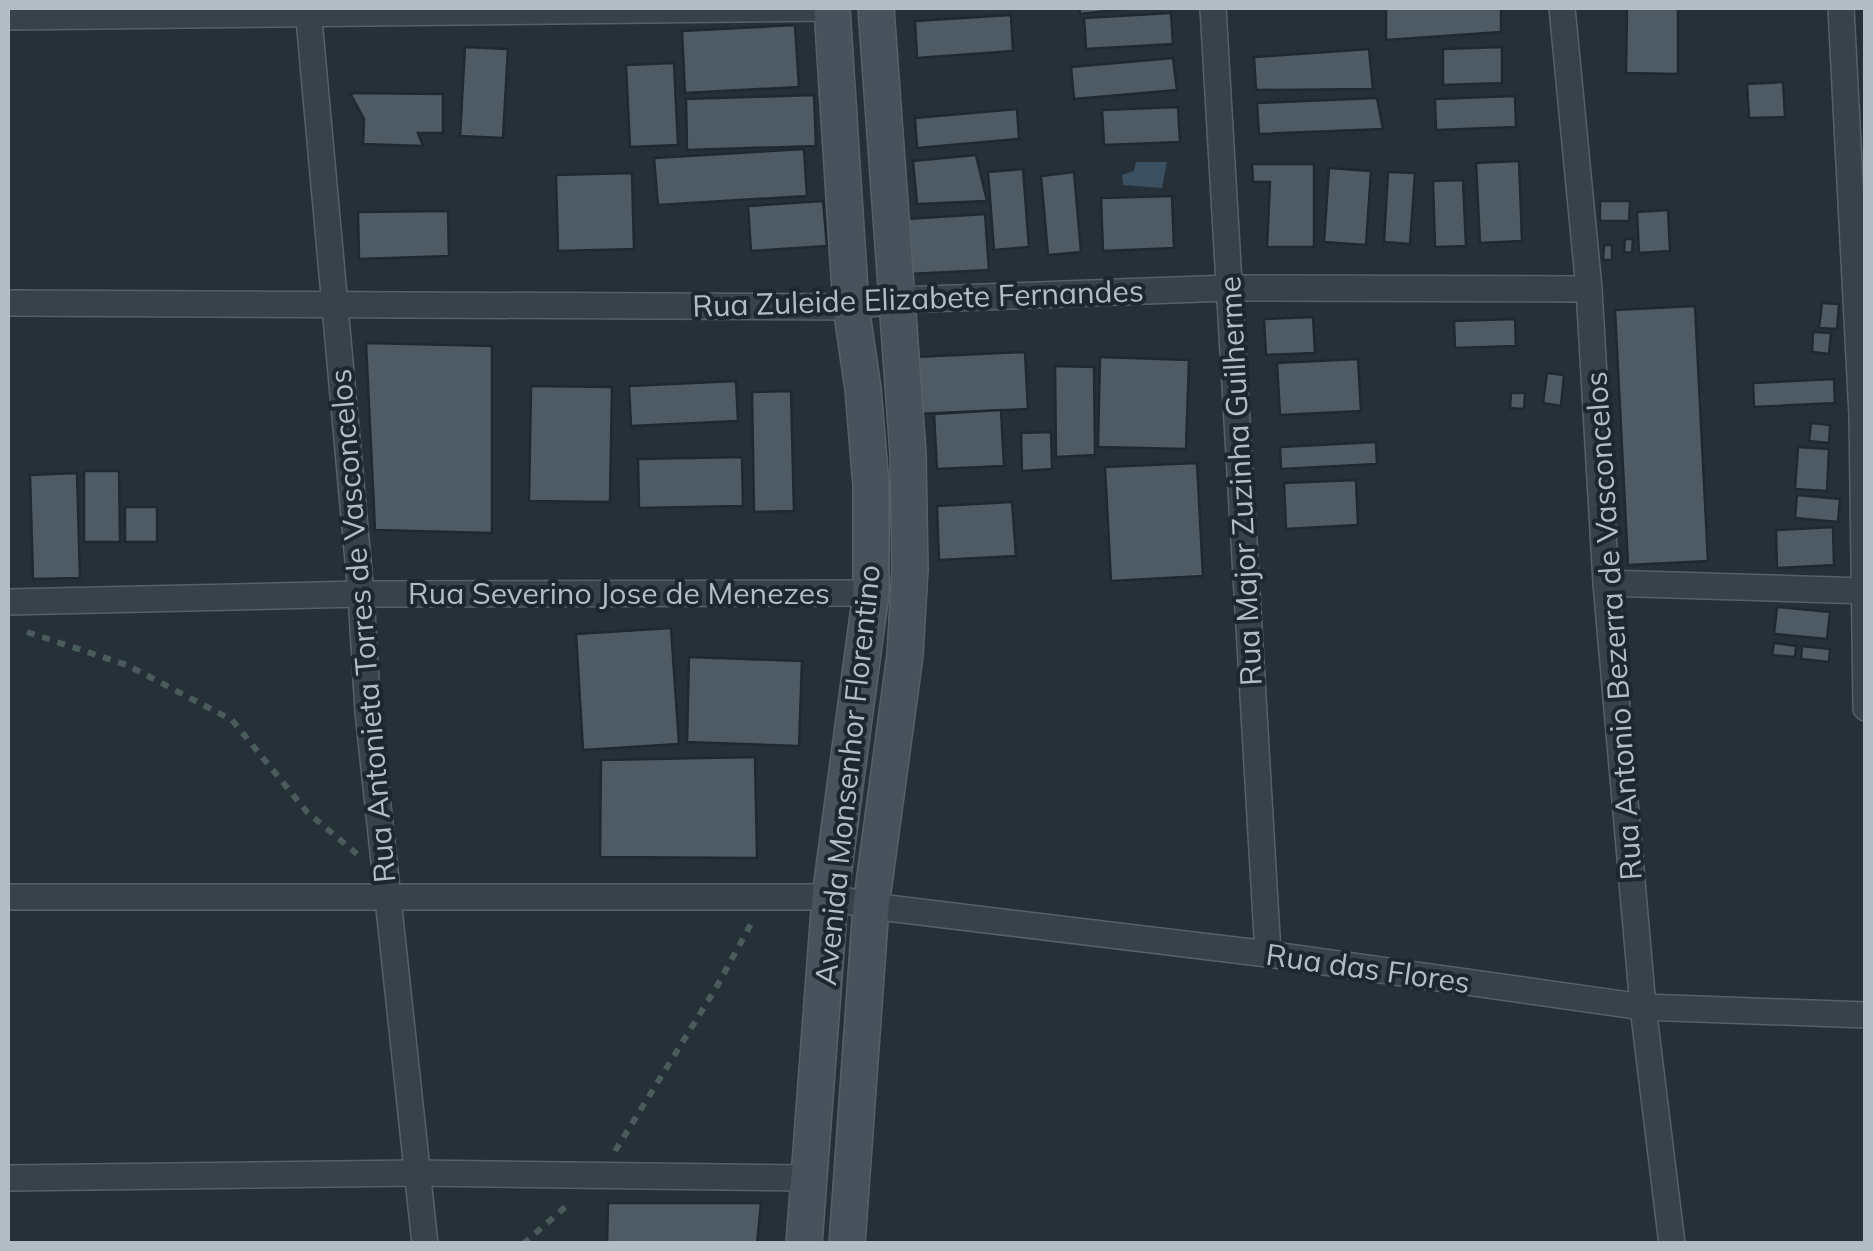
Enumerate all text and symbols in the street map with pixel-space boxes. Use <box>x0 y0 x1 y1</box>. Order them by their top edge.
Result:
street label: Rua Zuleide Elizabete Fernandes <box>692 271 1144 325</box>
street label: Rua Major Zuzinha Guilherme <box>1210 275 1270 687</box>
street label: Rua Antonieta Torres de Vasconcelos <box>321 368 403 884</box>
street label: Rua Antonio Bezerra de Vasconcelos <box>1576 370 1650 882</box>
street label: Avenida Monsenhor Florentino <box>806 563 888 987</box>
street label: Rua Severino Jose de Menezes <box>408 574 830 612</box>
street label: Rua das Flores <box>1264 935 1472 1001</box>

